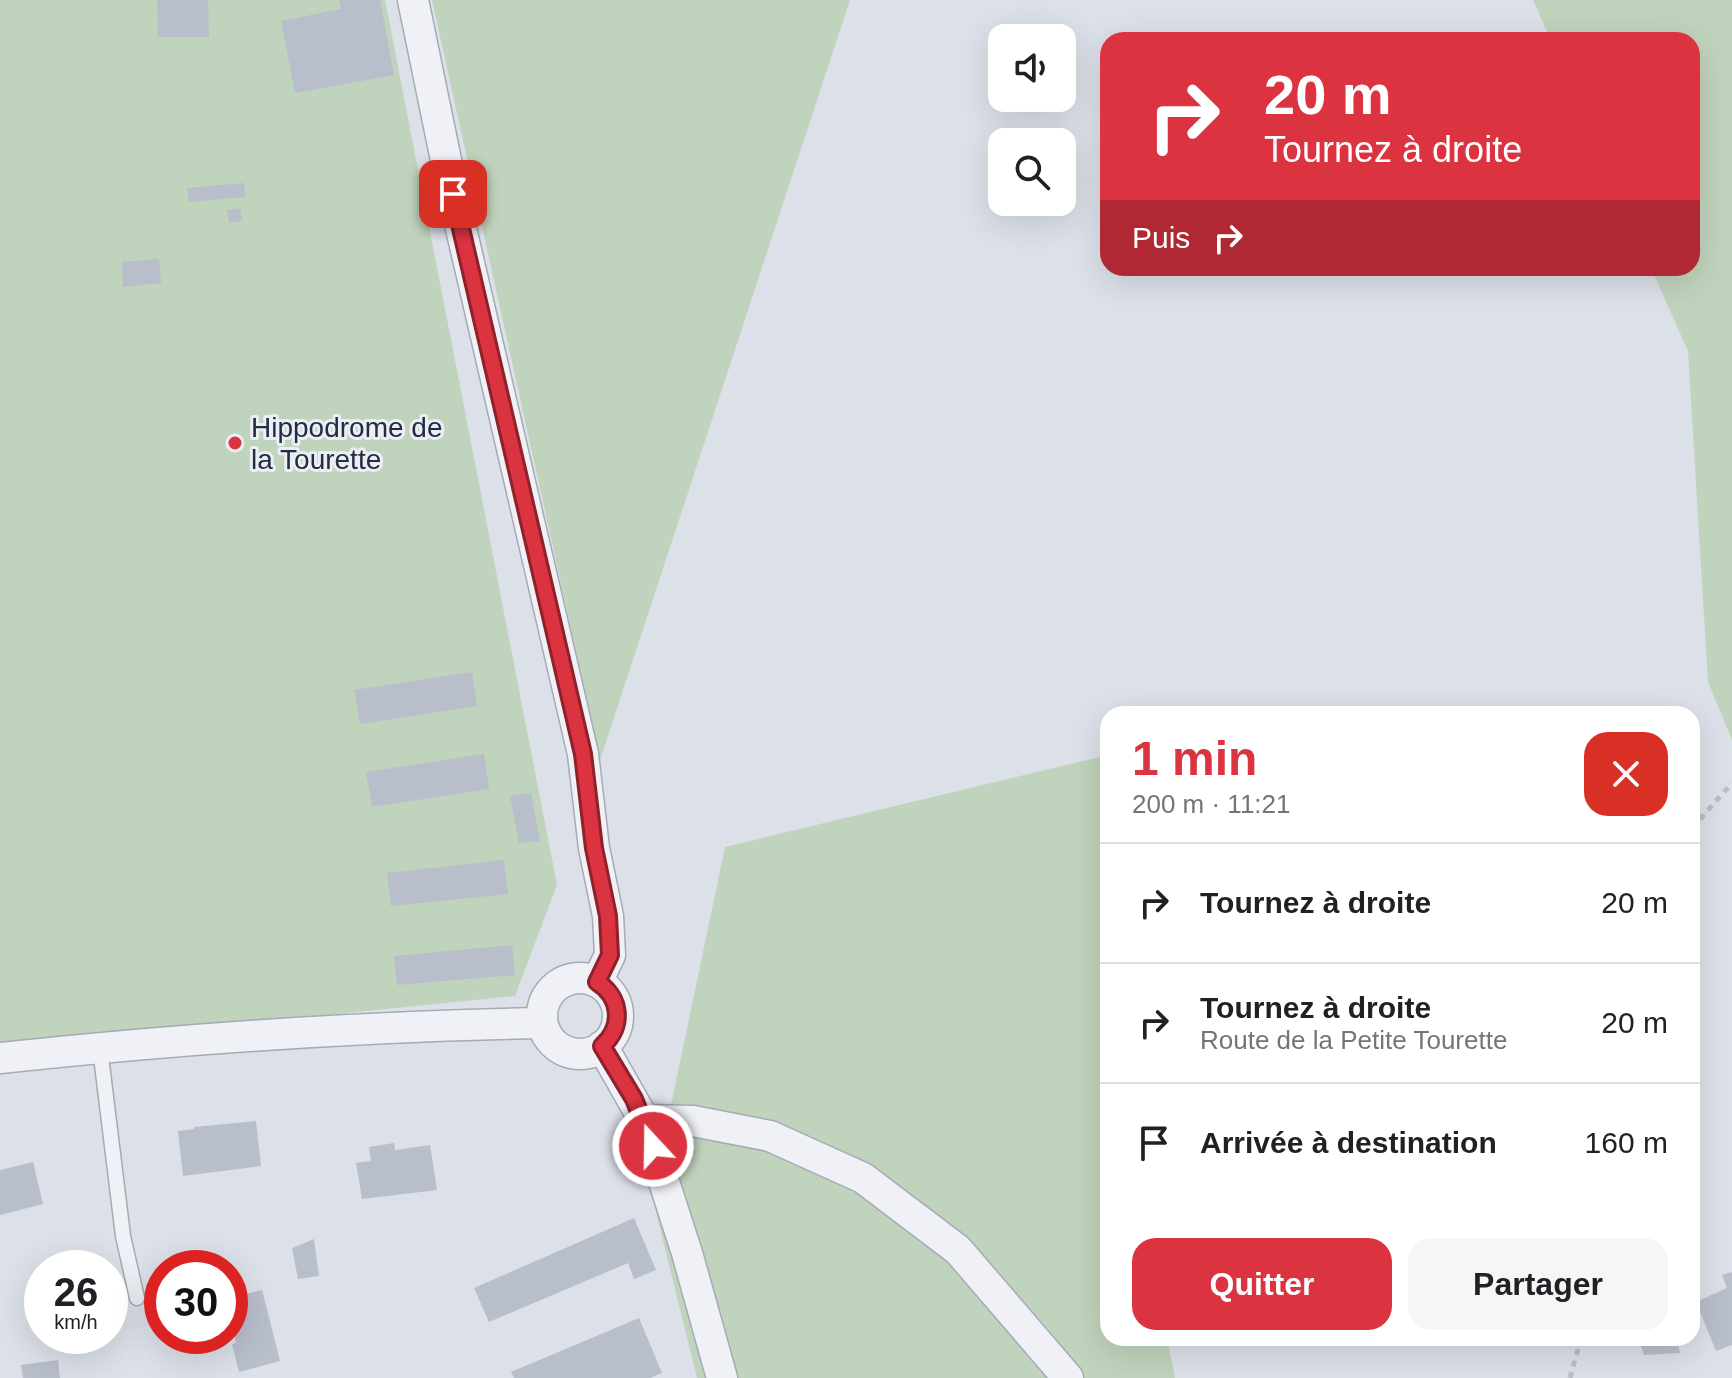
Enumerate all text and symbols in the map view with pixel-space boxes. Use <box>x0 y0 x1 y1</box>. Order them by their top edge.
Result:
map controls <box>988 24 1076 216</box>
button: sound <box>988 24 1076 112</box>
text: 20 m <box>1264 63 1392 126</box>
icon: right <box>1132 64 1236 168</box>
button: search <box>988 128 1076 216</box>
text: Tournez à droite <box>1264 129 1522 170</box>
pin <box>419 160 487 228</box>
icon: arrive <box>431 172 475 216</box>
icon: right <box>1206 216 1250 260</box>
text: Puis <box>1132 221 1190 254</box>
place label: Hippodrome de la Tourette <box>251 412 442 475</box>
marker: Hippodrome de la Tourette <box>226 434 244 452</box>
text: 1 min <box>1132 732 1257 785</box>
button: close <box>1584 732 1668 816</box>
text: 200 m · 11:21 <box>1132 789 1291 819</box>
icon: right <box>1132 881 1176 925</box>
text: Tournez à droite <box>1200 886 1431 919</box>
text: 20 m <box>1601 886 1668 919</box>
text: Tournez à droite <box>1200 991 1431 1024</box>
icon: right <box>1132 1001 1176 1045</box>
text: 20 m <box>1601 1006 1668 1039</box>
text: Route de la Petite Tourette <box>1200 1025 1507 1055</box>
position arrow <box>611 1104 695 1188</box>
icon: arrive <box>1132 1121 1176 1165</box>
text: Arrivée à destination <box>1200 1126 1497 1159</box>
text: 160 m <box>1585 1126 1668 1159</box>
button: Quitter <box>1132 1238 1392 1330</box>
button: Partager <box>1408 1238 1668 1330</box>
speed limit sign: 30 <box>144 1250 248 1354</box>
text: 26 <box>54 1270 98 1314</box>
text: km/h <box>54 1311 98 1333</box>

